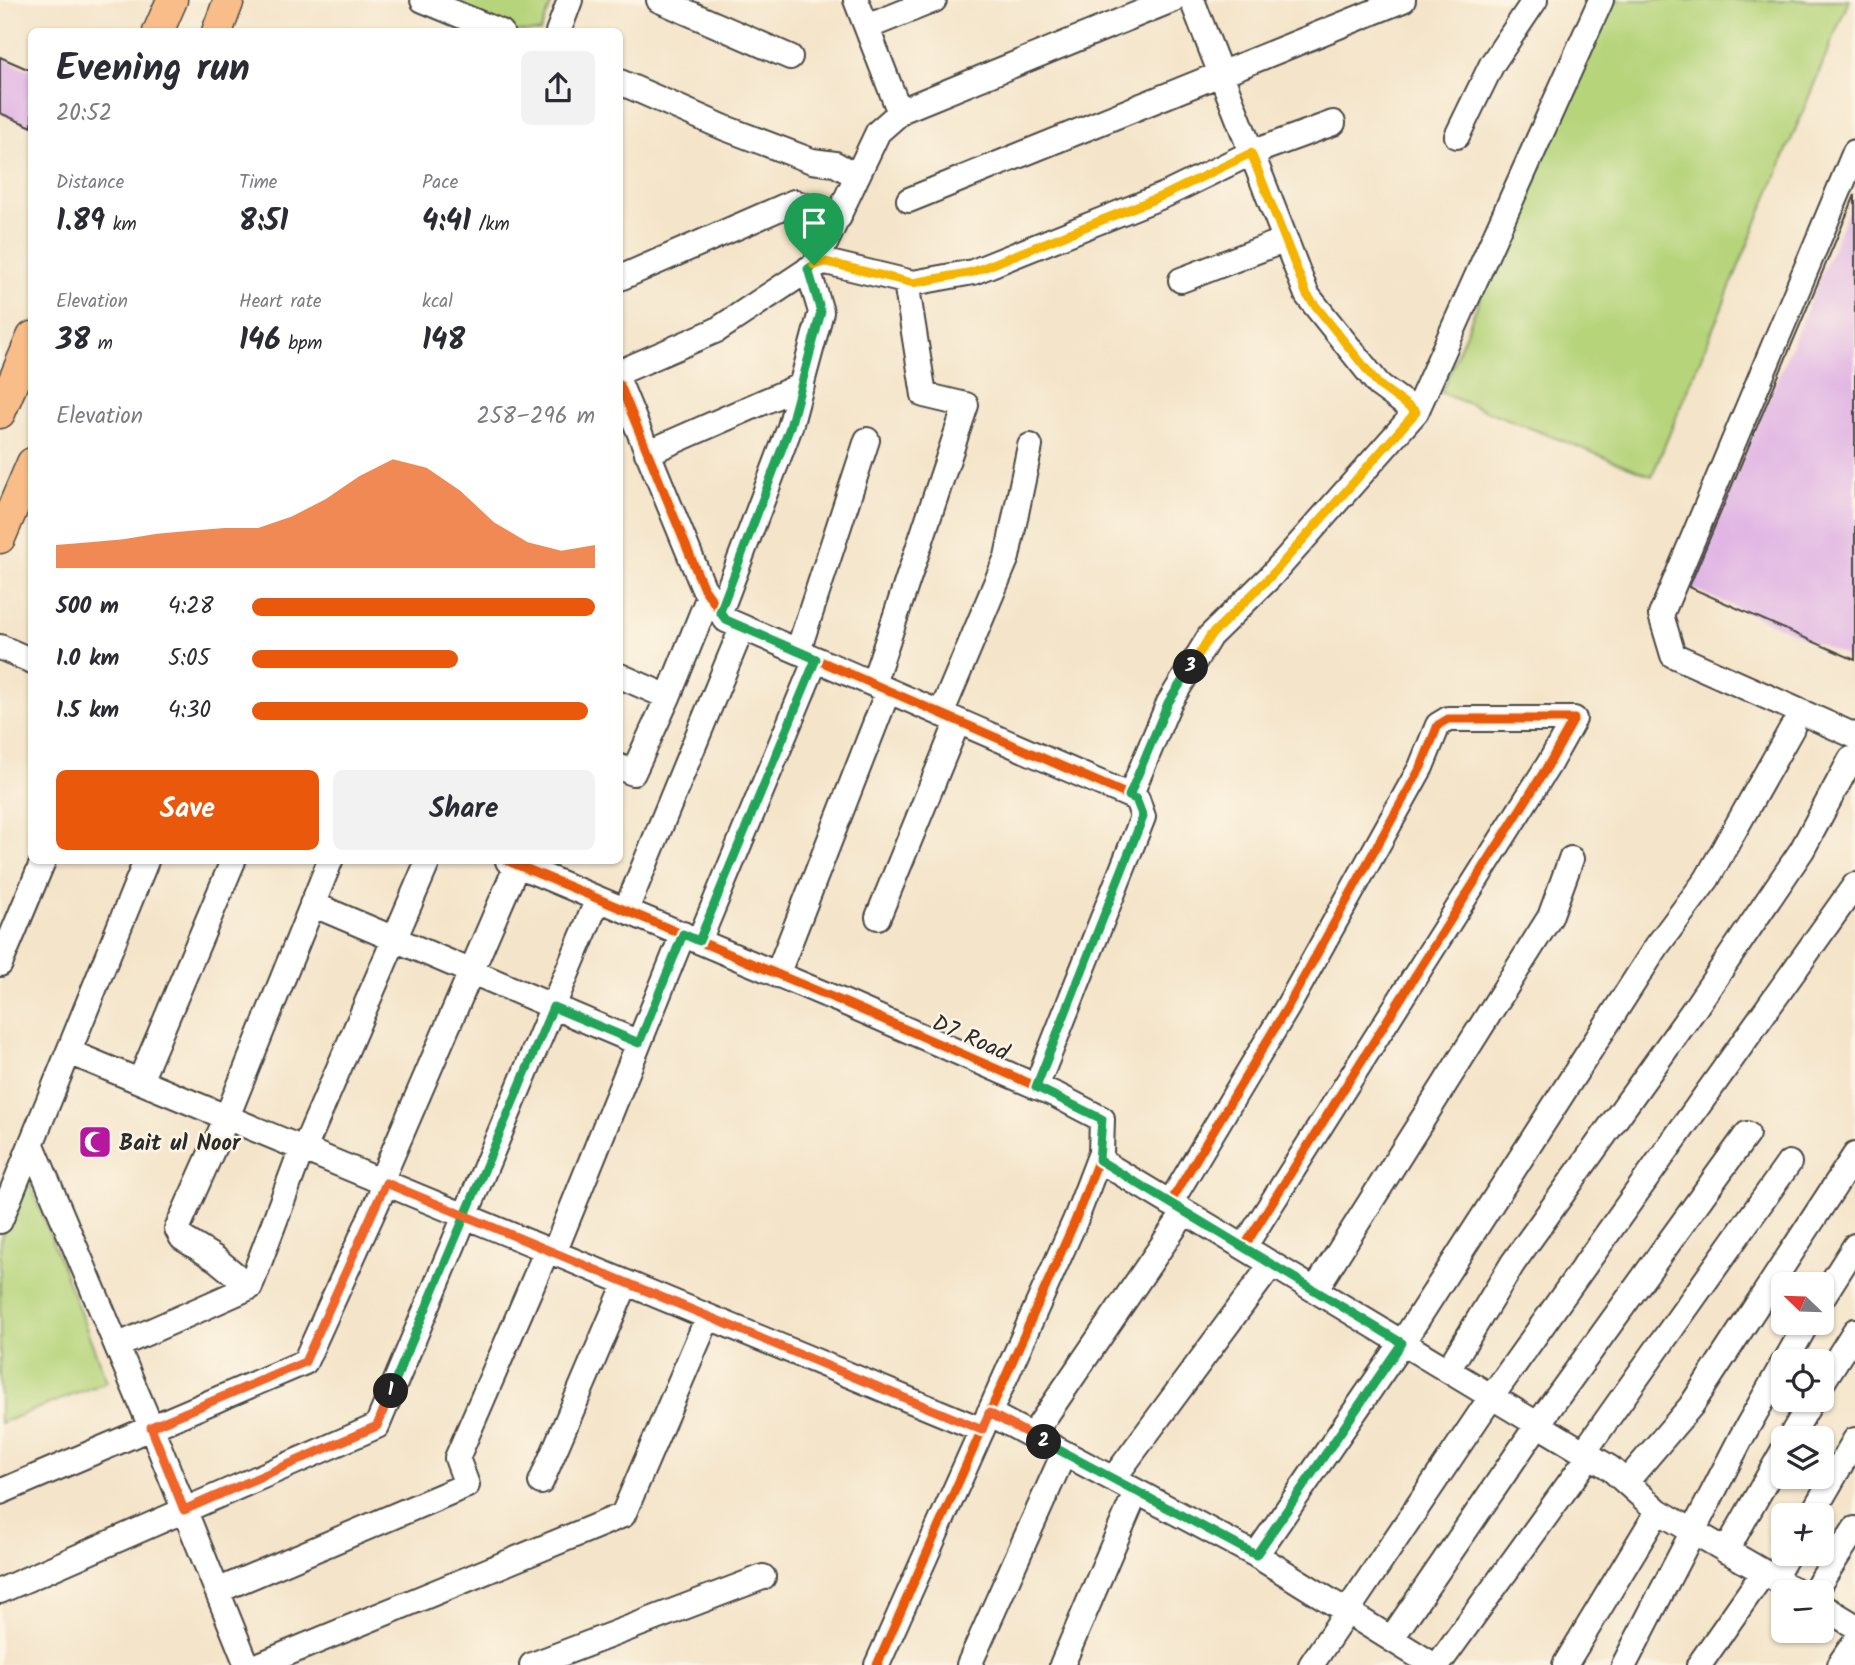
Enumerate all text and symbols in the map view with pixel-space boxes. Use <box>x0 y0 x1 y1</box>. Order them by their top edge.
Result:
text: Evening run <box>56 40 250 100</box>
button: share <box>521 51 595 125</box>
text: 20:52 <box>56 96 112 132</box>
text: Distance <box>56 168 124 198</box>
text: Time <box>239 168 277 198</box>
text: Pace <box>422 168 458 198</box>
pin <box>784 193 844 265</box>
text: 1.89 <box>56 198 105 246</box>
text: 8:51 <box>239 198 288 246</box>
text: 4:41 <box>422 198 471 246</box>
icon: arrive <box>795 204 833 242</box>
text: km <box>105 210 137 240</box>
text: /km <box>471 210 510 240</box>
text: Elevation <box>56 287 128 317</box>
text: Heart rate <box>239 287 322 317</box>
text: kcal <box>422 287 453 317</box>
text: 38 <box>56 317 90 365</box>
text: 146 <box>239 317 281 365</box>
text: 148 <box>422 317 465 365</box>
text: m <box>90 329 113 359</box>
text: bpm <box>281 329 322 359</box>
text: Elevation <box>56 399 143 435</box>
text: 258–296 m <box>477 399 595 435</box>
text: 500 m <box>56 589 119 625</box>
text: 4:28 <box>168 589 214 625</box>
text: 1.0 km <box>56 641 119 677</box>
text: 5:05 <box>168 641 210 677</box>
pin: 3 <box>1174 650 1208 684</box>
text: 3 <box>1185 651 1196 681</box>
text: 1.5 km <box>56 693 119 729</box>
text: 4:30 <box>168 693 211 729</box>
button: Save <box>56 770 319 850</box>
button: Share <box>333 770 595 850</box>
street label: D7 Road <box>926 1006 1015 1072</box>
mosque icon: Bait ul Noor <box>76 1123 114 1161</box>
place label: Bait ul Noor <box>119 1126 242 1162</box>
north arrow <box>1771 1272 1834 1335</box>
map controls <box>1771 1272 1834 1643</box>
button: locate <box>1771 1349 1834 1412</box>
pin: 1 <box>374 1374 408 1408</box>
text: 1 <box>388 1375 393 1405</box>
pin: 2 <box>1026 1424 1062 1460</box>
text: 2 <box>1038 1426 1049 1456</box>
button: layers <box>1771 1426 1834 1489</box>
button: + <box>1771 1503 1834 1566</box>
button: − <box>1771 1580 1834 1643</box>

